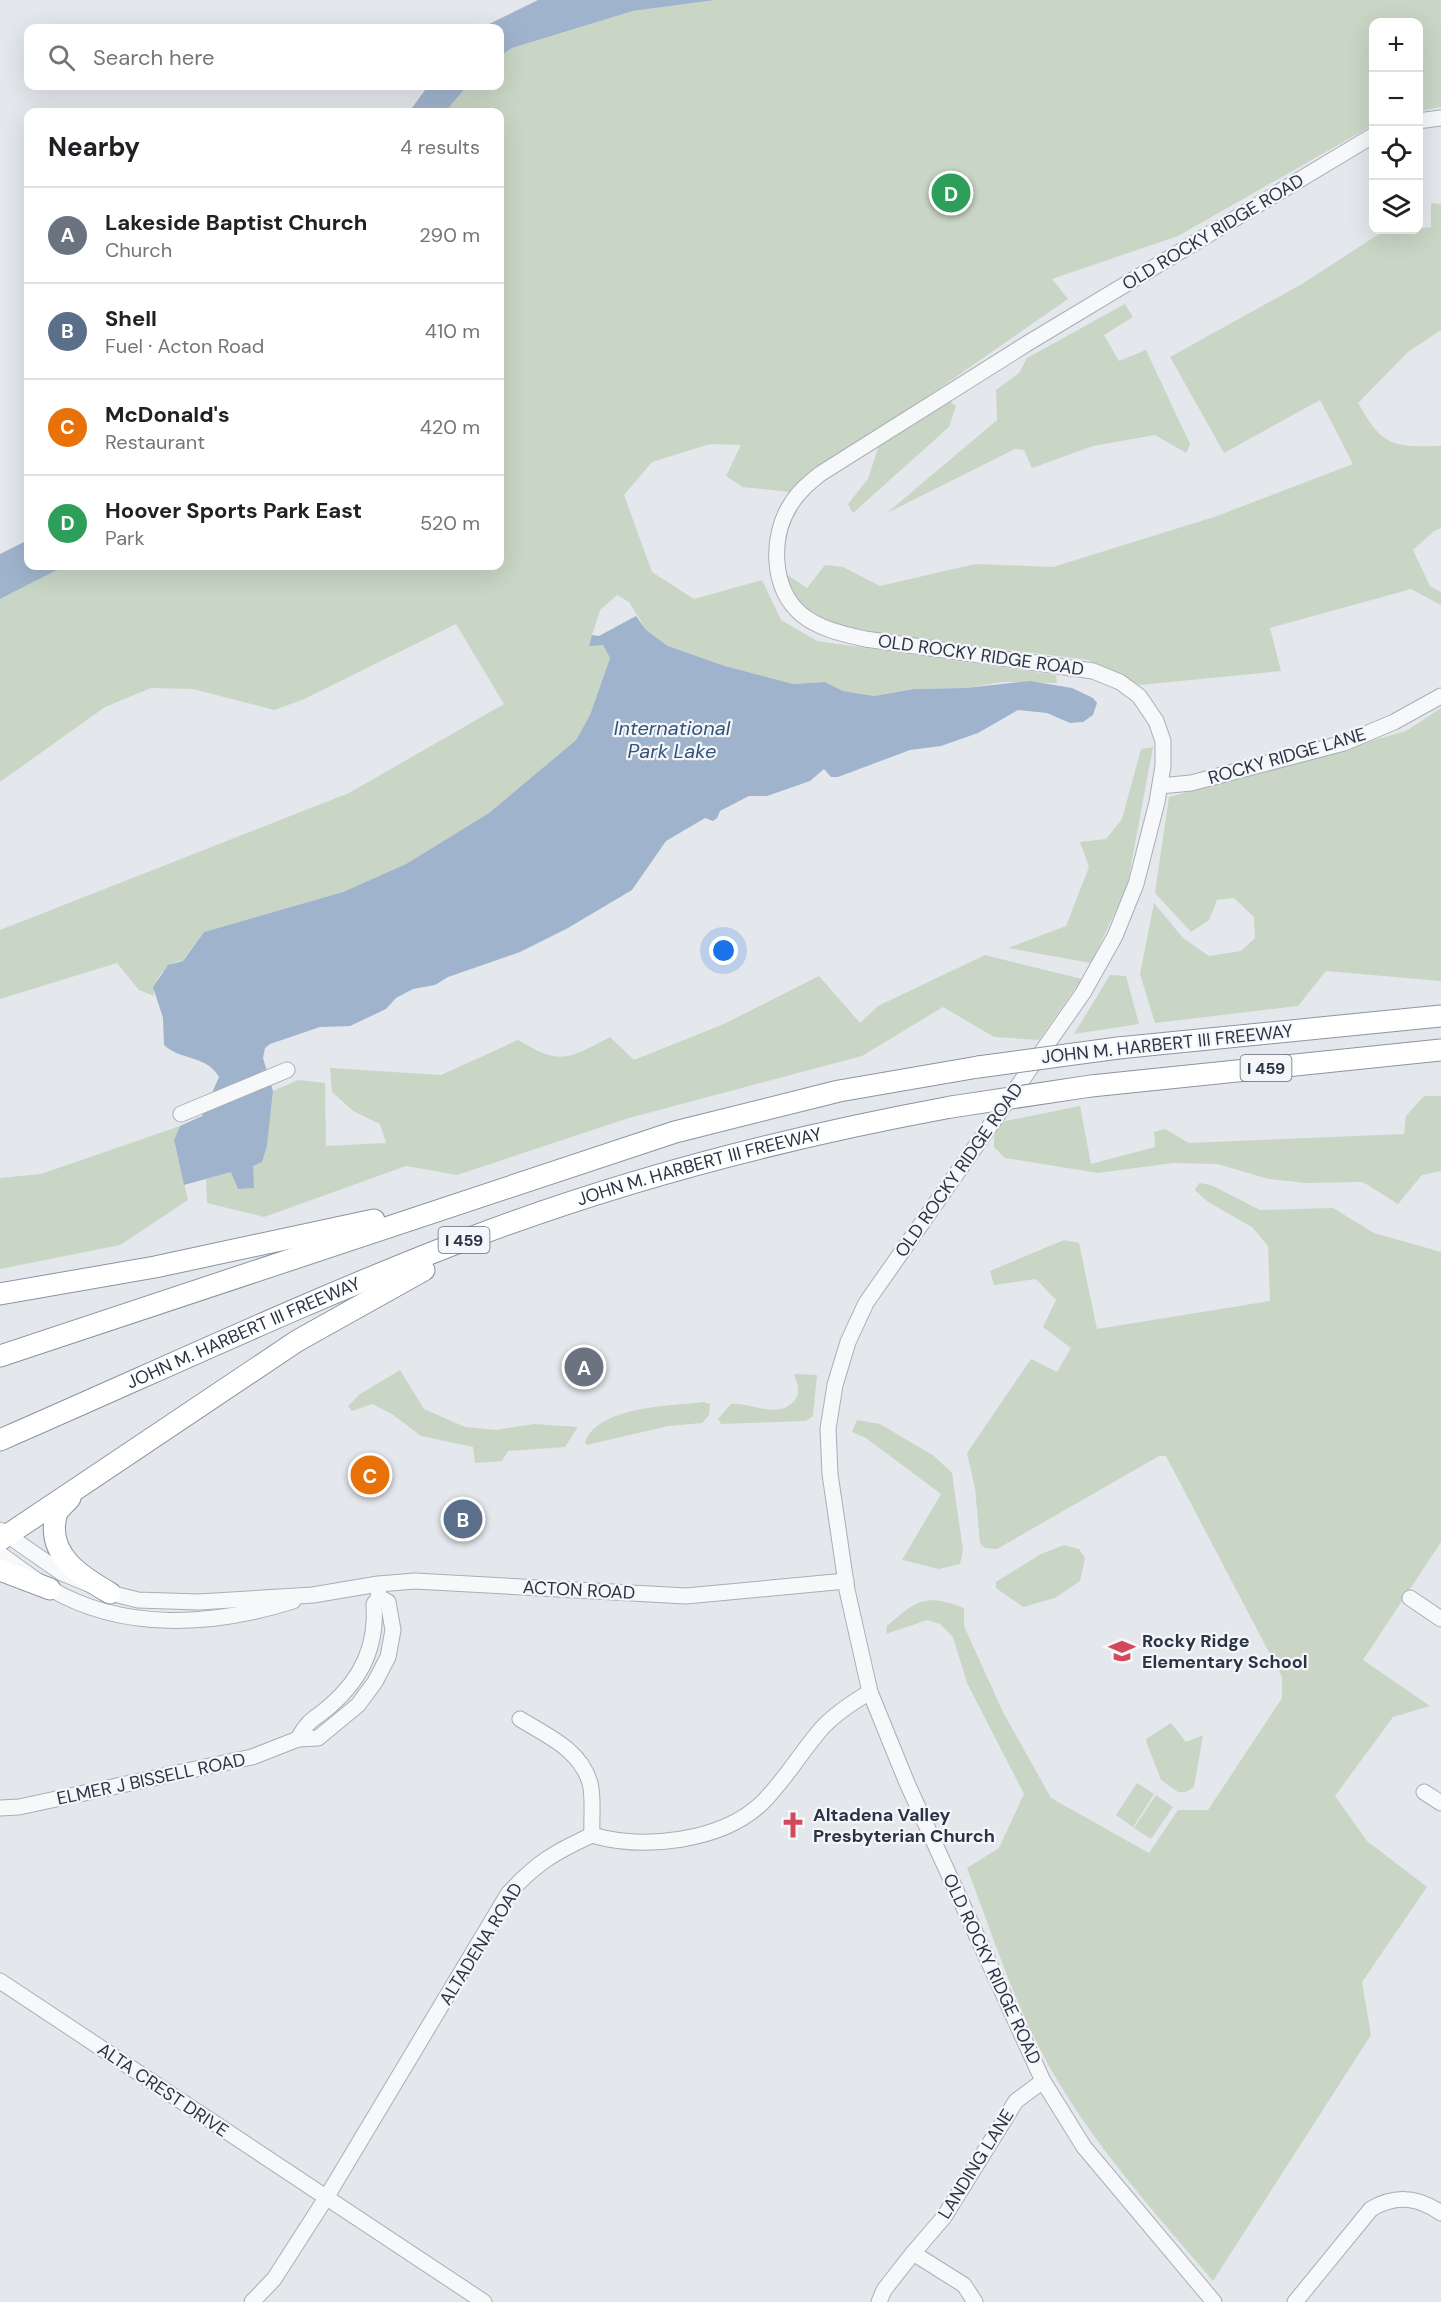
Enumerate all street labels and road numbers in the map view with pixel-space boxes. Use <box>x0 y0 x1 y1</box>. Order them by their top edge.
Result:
street label: OLD ROCKY RIDGE ROAD <box>1118 168 1308 296</box>
street label: OLD ROCKY RIDGE ROAD <box>876 629 1086 681</box>
street label: ROCKY RIDGE LANE <box>1205 722 1369 790</box>
street label: JOHN M. HARBERT III FREEWAY <box>1040 1019 1294 1069</box>
road number: I 459 <box>1240 1055 1292 1081</box>
street label: OLD ROCKY RIDGE ROAD <box>890 1078 1028 1262</box>
street label: JOHN M. HARBERT III FREEWAY <box>574 1122 825 1211</box>
road number: I 459 <box>438 1227 490 1253</box>
street label: JOHN M. HARBERT III FREEWAY <box>123 1271 365 1395</box>
street label: ACTON ROAD <box>522 1575 636 1605</box>
street label: ELMER J BISSELL ROAD <box>55 1747 247 1811</box>
street label: OLD ROCKY RIDGE ROAD <box>937 1870 1047 2068</box>
street label: ALTADENA ROAD <box>434 1878 528 2010</box>
street label: ALTA CREST DRIVE <box>93 2037 233 2143</box>
street label: LANDING LANE <box>933 2104 1019 2224</box>

